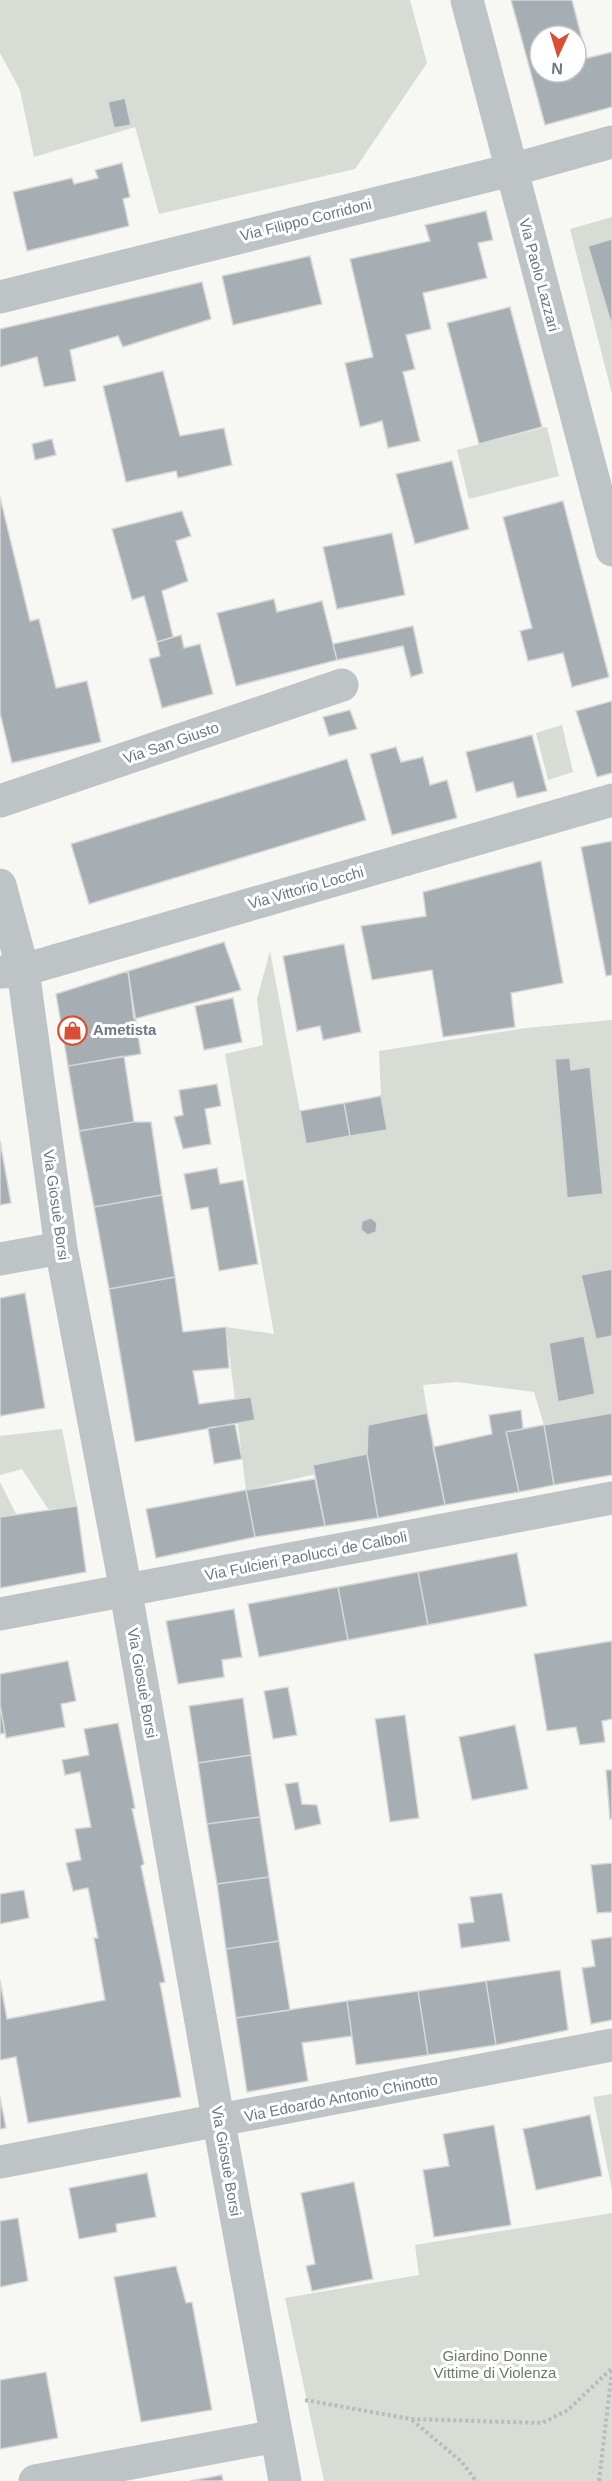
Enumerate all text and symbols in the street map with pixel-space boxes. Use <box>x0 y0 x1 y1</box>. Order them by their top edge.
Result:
north arrow <box>528 24 588 84</box>
text: N <box>551 60 563 77</box>
street label: Via Filippo Corridoni <box>238 195 373 244</box>
street label: Via Paolo Lazzari <box>516 216 563 333</box>
street label: Via San Giusto <box>121 718 221 767</box>
street label: Via Vittorio Locchi <box>246 863 366 912</box>
shop icon: Ametista <box>56 1014 88 1046</box>
place label: Ametista <box>93 1021 157 1038</box>
street label: Via Giosuè Borsi <box>40 1149 73 1261</box>
street label: Via Fulcieri Paolucci de Calboli <box>203 1528 408 1583</box>
street label: Via Giosuè Borsi <box>124 1627 161 1739</box>
street label: Via Edoardo Antonio Chinotto <box>243 2070 439 2125</box>
street label: Via Giosuè Borsi <box>208 2105 245 2217</box>
park label: Giardino Donne Vittime di Violenza <box>434 2347 557 2381</box>

